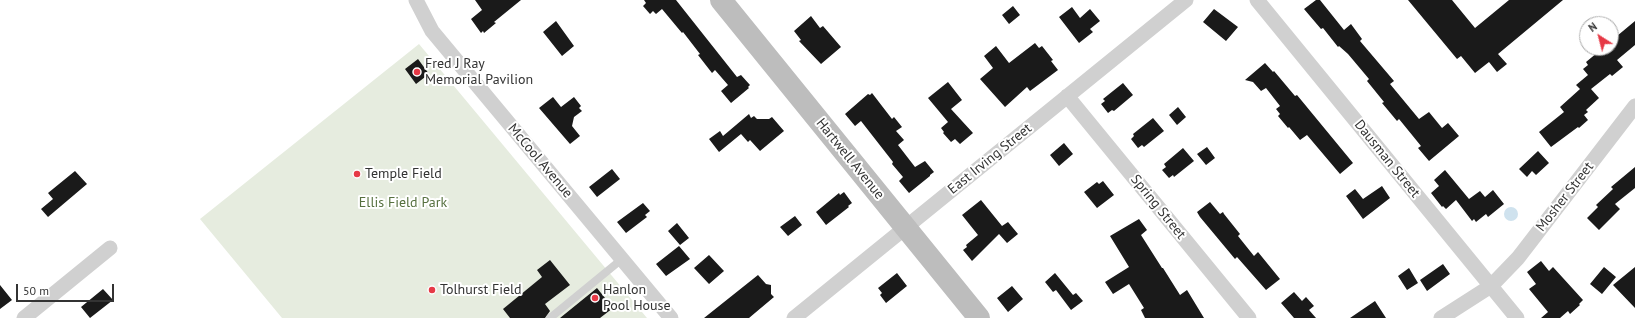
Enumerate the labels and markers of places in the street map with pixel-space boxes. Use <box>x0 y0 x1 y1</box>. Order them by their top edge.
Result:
place label: Fred J Ray Memorial Pavilion <box>425 56 533 88</box>
marker: Fred J Ray Memorial Pavilion <box>412 67 422 77</box>
place label: Temple Field <box>365 166 442 182</box>
marker: Temple Field <box>352 169 362 179</box>
place label: Tolhurst Field <box>440 282 522 298</box>
place label: Hanlon Pool House <box>603 282 671 314</box>
marker: Tolhurst Field <box>427 285 437 295</box>
marker: Hanlon Pool House <box>590 293 600 303</box>

